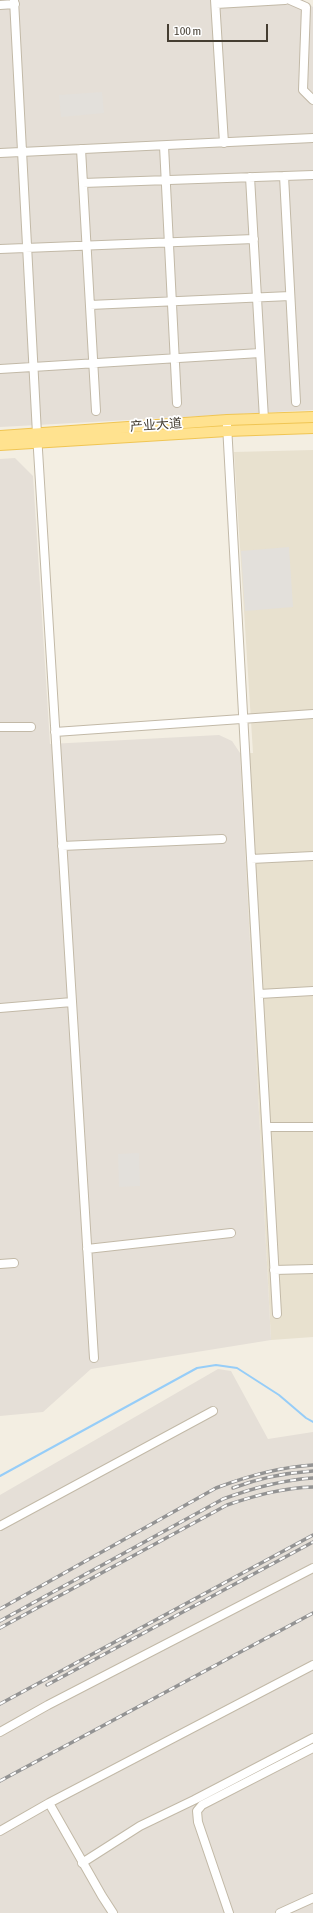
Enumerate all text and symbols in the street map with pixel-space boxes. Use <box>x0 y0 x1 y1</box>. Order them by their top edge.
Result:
scale bar <box>169 16 270 42</box>
text: 100 m <box>174 24 201 38</box>
street label: 产业大道 <box>130 415 182 435</box>

